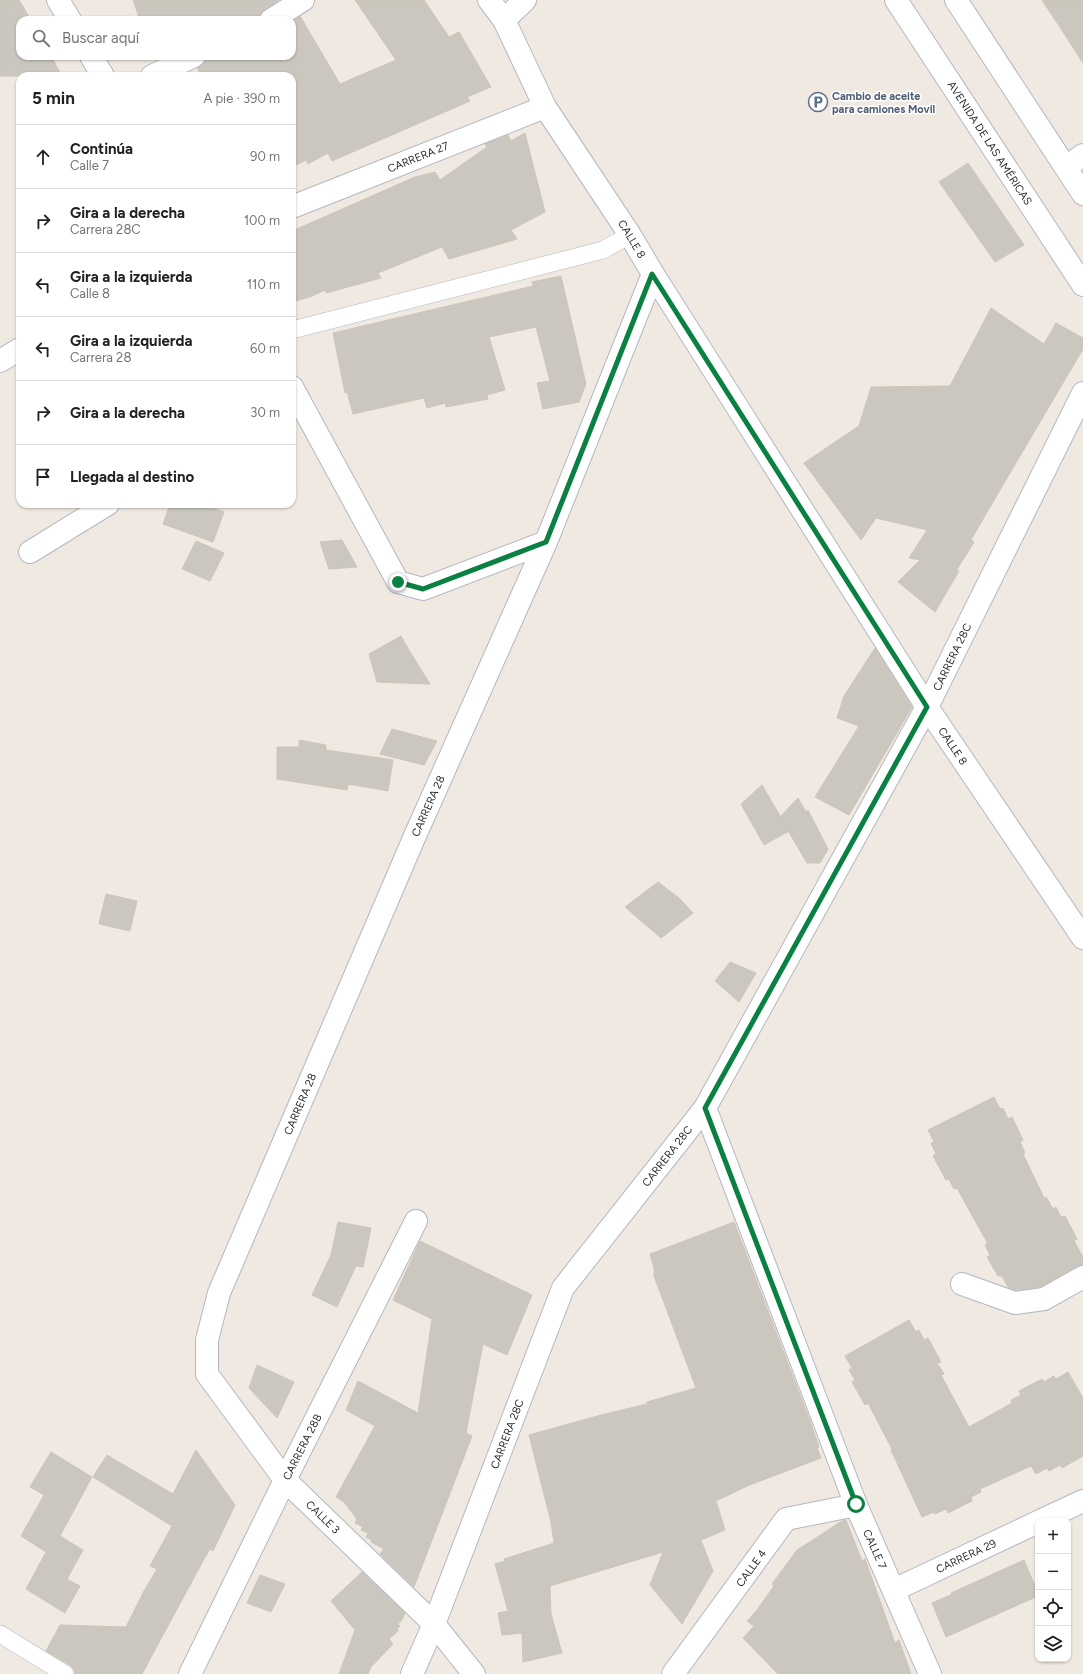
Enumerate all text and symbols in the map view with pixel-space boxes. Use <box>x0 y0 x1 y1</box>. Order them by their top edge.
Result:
search box <box>16 16 296 60</box>
icon: search <box>30 27 52 49</box>
text: Buscar aquí <box>62 29 139 47</box>
street label: AVENIDA DE LAS AMÉRICAS <box>945 79 1035 208</box>
text: 5 min <box>32 88 75 108</box>
place label: Cambio de aceite para camiones Movil <box>832 90 936 116</box>
text: A pie · 390 m <box>203 91 280 106</box>
parking icon: Cambio de aceite para camiones Movil <box>807 91 829 113</box>
street label: CARRERA 27 <box>386 139 451 176</box>
text: Continúa <box>70 140 133 158</box>
icon: ahead <box>32 146 54 168</box>
text: 90 m <box>250 149 280 164</box>
text: Calle 7 <box>70 158 109 173</box>
text: Gira a la derecha <box>70 204 185 222</box>
icon: right <box>32 210 54 232</box>
text: 100 m <box>244 213 280 228</box>
street label: CALLE 8 <box>615 218 648 261</box>
text: Carrera 28C <box>70 222 141 237</box>
text: Gira a la izquierda <box>70 268 192 286</box>
icon: left <box>32 274 54 296</box>
text: 110 m <box>247 277 280 292</box>
text: Calle 8 <box>70 286 110 301</box>
text: Gira a la izquierda <box>70 332 192 350</box>
icon: left <box>32 338 54 360</box>
text: 60 m <box>250 341 280 356</box>
text: Carrera 28 <box>70 350 131 365</box>
icon: right <box>32 402 54 424</box>
text: Gira a la derecha <box>70 404 185 422</box>
text: 30 m <box>250 405 280 420</box>
icon: arrive <box>32 466 54 488</box>
text: Llegada al destino <box>70 468 194 486</box>
route end <box>389 573 407 591</box>
street label: CARRERA 28C <box>930 621 974 693</box>
street label: CALLE 8 <box>935 725 970 768</box>
street label: CARRERA 28 <box>409 773 448 839</box>
street label: CARRERA 28 <box>282 1071 319 1137</box>
street label: CARRERA 28C <box>640 1123 695 1189</box>
street label: CARRERA 28C <box>488 1397 527 1471</box>
street label: CARRERA 28B <box>280 1412 325 1482</box>
route start <box>847 1495 865 1513</box>
street label: CALLE 3 <box>303 1498 342 1537</box>
map controls <box>1035 1518 1071 1662</box>
button: + <box>1035 1518 1071 1554</box>
street label: CALLE 7 <box>860 1527 889 1571</box>
street label: CARRERA 29 <box>934 1537 998 1576</box>
street label: CALLE 4 <box>734 1547 769 1589</box>
button: − <box>1035 1554 1071 1590</box>
button: locate <box>1035 1590 1071 1626</box>
button: layers <box>1035 1626 1071 1662</box>

